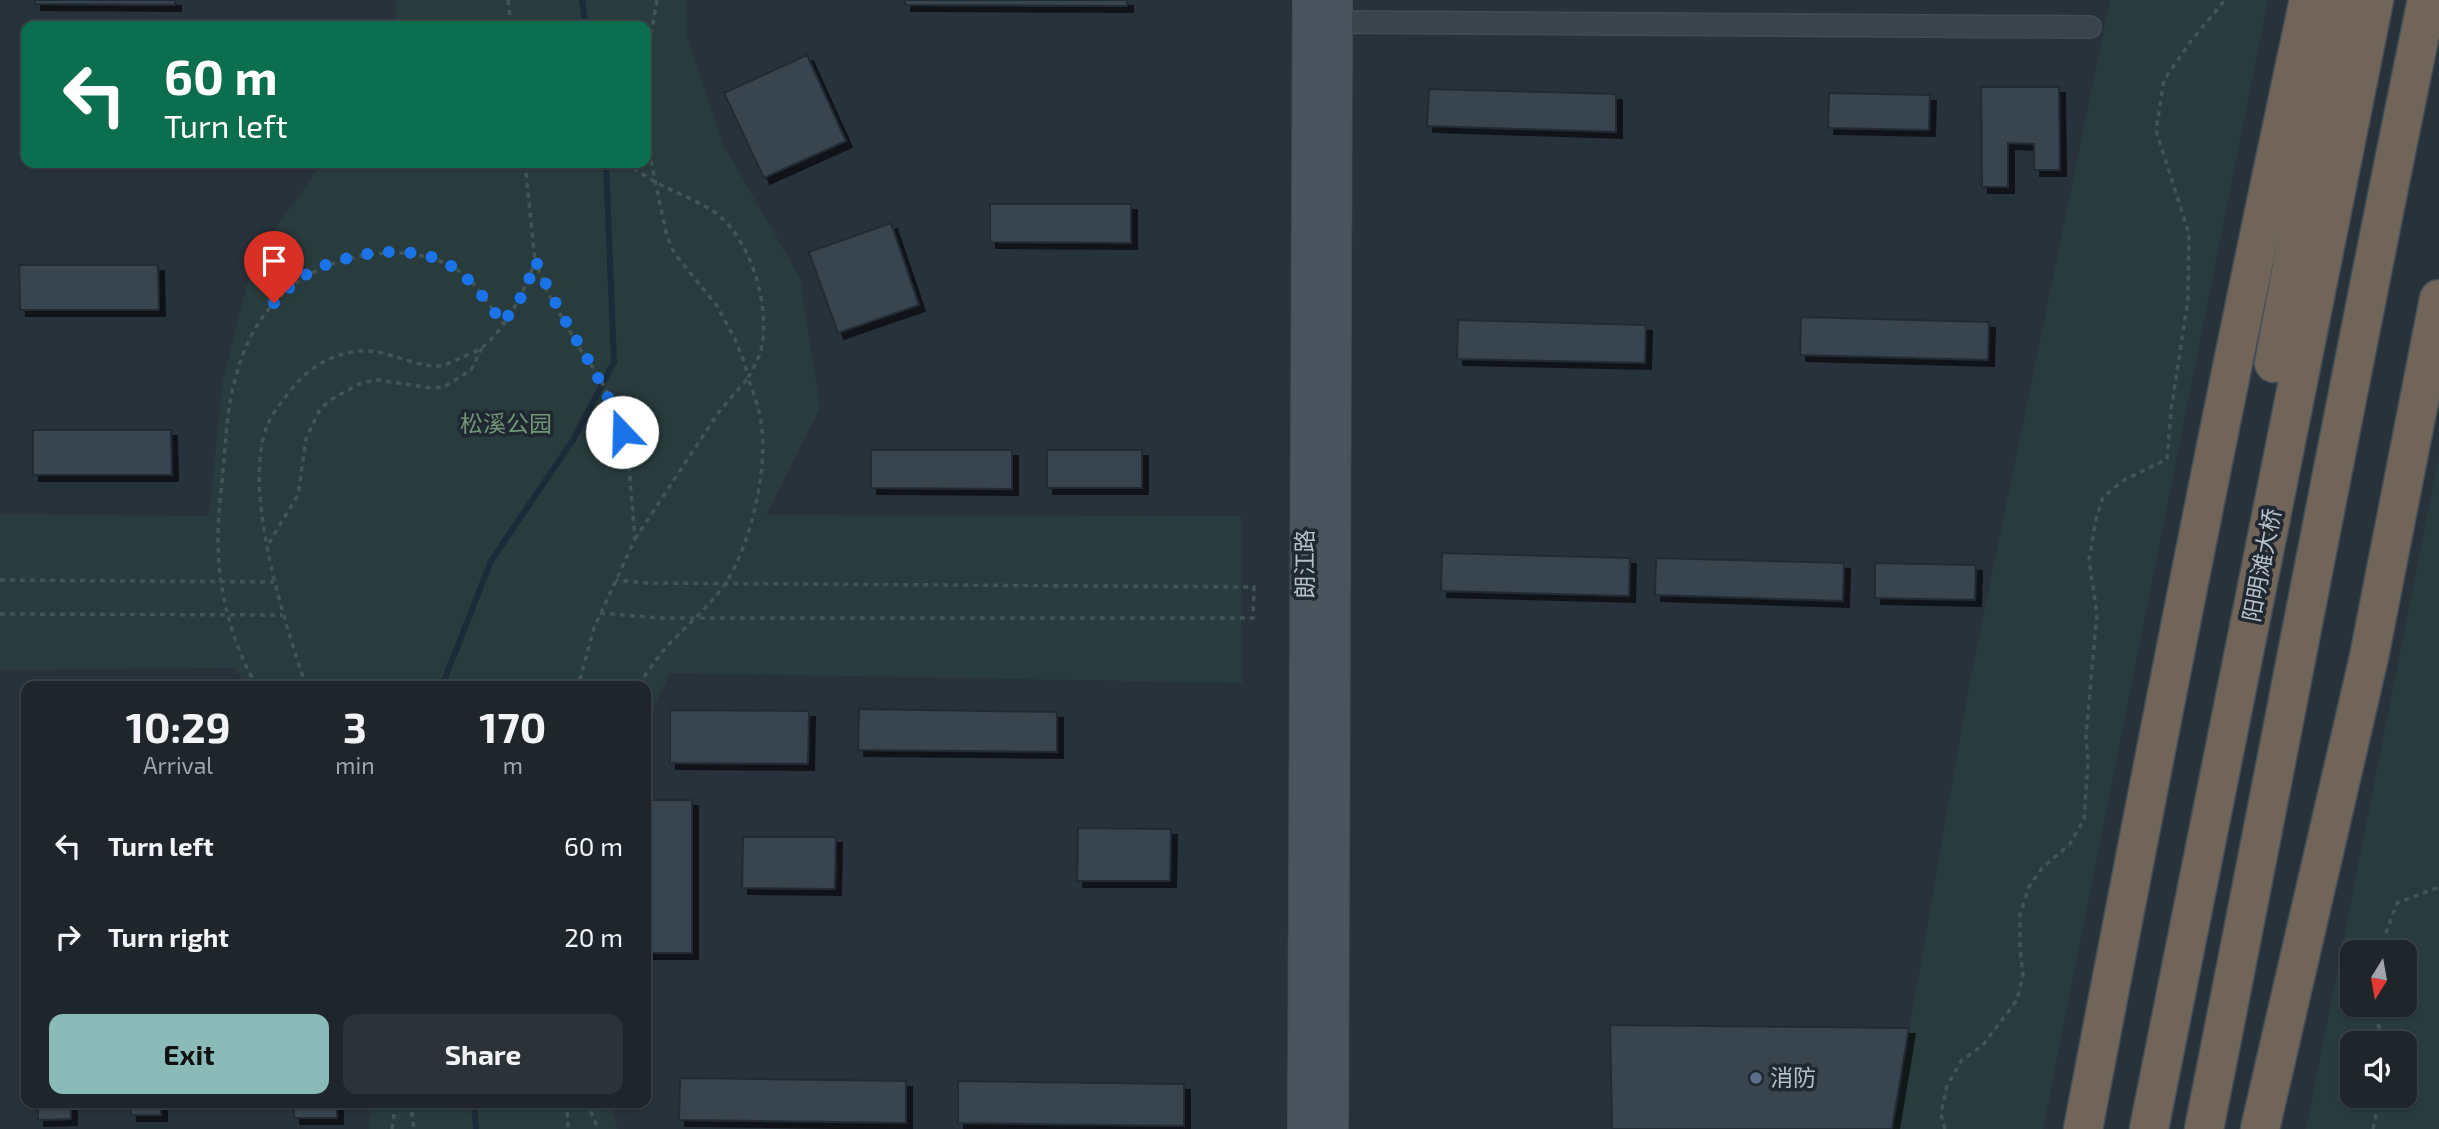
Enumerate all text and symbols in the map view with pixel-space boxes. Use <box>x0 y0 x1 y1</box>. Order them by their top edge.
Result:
text: 60 m <box>164 46 278 105</box>
icon: left <box>49 49 140 140</box>
text: Turn left <box>164 106 288 144</box>
pin <box>244 231 304 303</box>
icon: arrive <box>255 242 293 280</box>
position arrow <box>585 395 659 469</box>
park label: 松溪公园 <box>460 409 552 437</box>
street label: 阳明滩大桥 <box>2236 506 2286 624</box>
street label: 朗江路 <box>1290 530 1318 599</box>
text: 10:29 <box>126 701 230 751</box>
text: 3 <box>343 701 367 751</box>
text: 170 <box>479 701 546 751</box>
text: Arrival <box>143 751 213 779</box>
text: min <box>335 751 375 779</box>
text: m <box>503 751 523 779</box>
icon: left <box>49 827 87 865</box>
text: Turn left <box>108 830 214 861</box>
text: 60 m <box>564 830 623 861</box>
icon: right <box>49 918 87 956</box>
text: Turn right <box>108 921 229 952</box>
text: 20 m <box>564 921 623 952</box>
north arrow <box>2340 940 2417 1017</box>
map controls <box>2340 940 2417 1108</box>
button: Exit <box>49 1014 329 1094</box>
button: Share <box>343 1014 623 1094</box>
button: sound <box>2340 1031 2417 1108</box>
place label: 消防 <box>1770 1063 1816 1091</box>
marker: 消防 <box>1748 1070 1764 1086</box>

